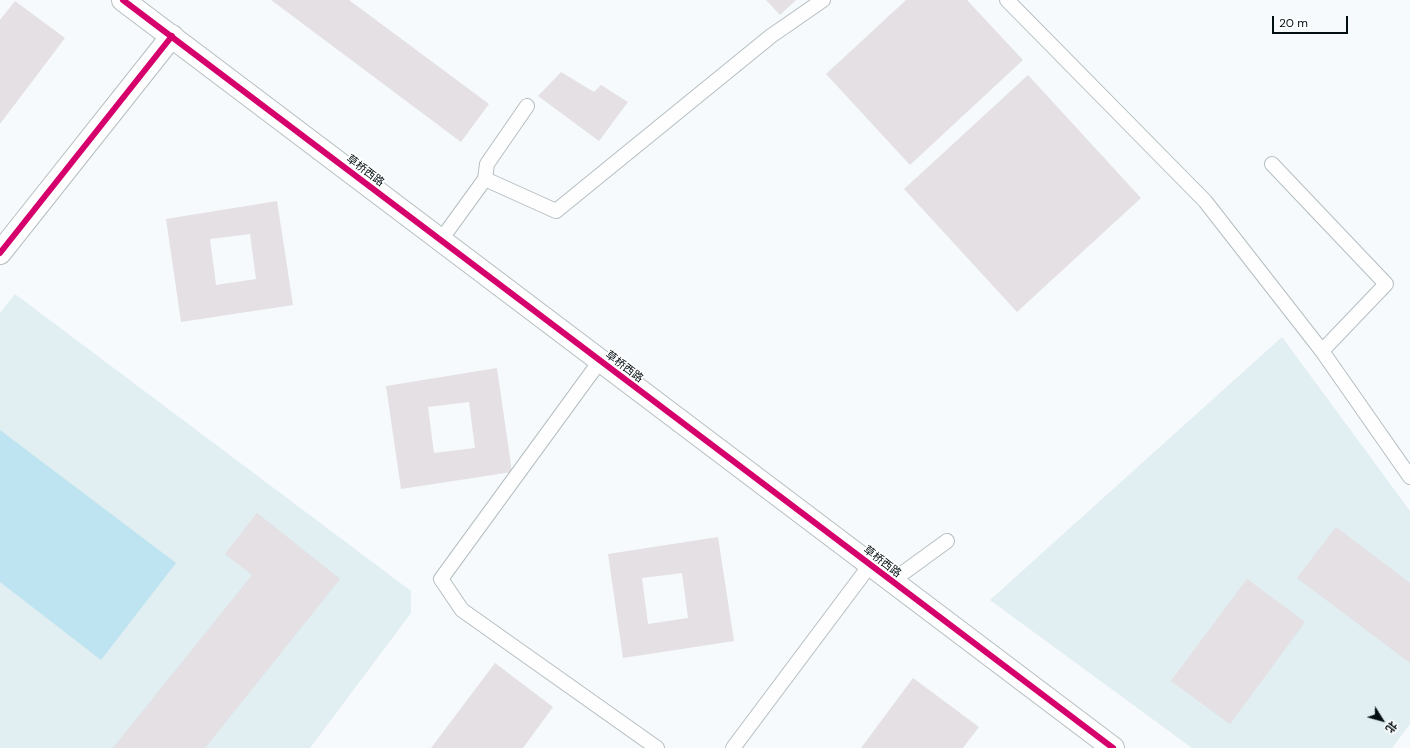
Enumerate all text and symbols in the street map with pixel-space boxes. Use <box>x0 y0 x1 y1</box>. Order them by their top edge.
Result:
scale bar <box>1274 8 1350 34</box>
text: 20 m <box>1279 15 1308 31</box>
street label: 草桥西路 <box>343 152 387 190</box>
street label: 草桥西路 <box>602 348 646 386</box>
street label: 草桥西路 <box>860 543 904 581</box>
north arrow <box>1362 700 1402 740</box>
text: 北 <box>1383 719 1400 736</box>

